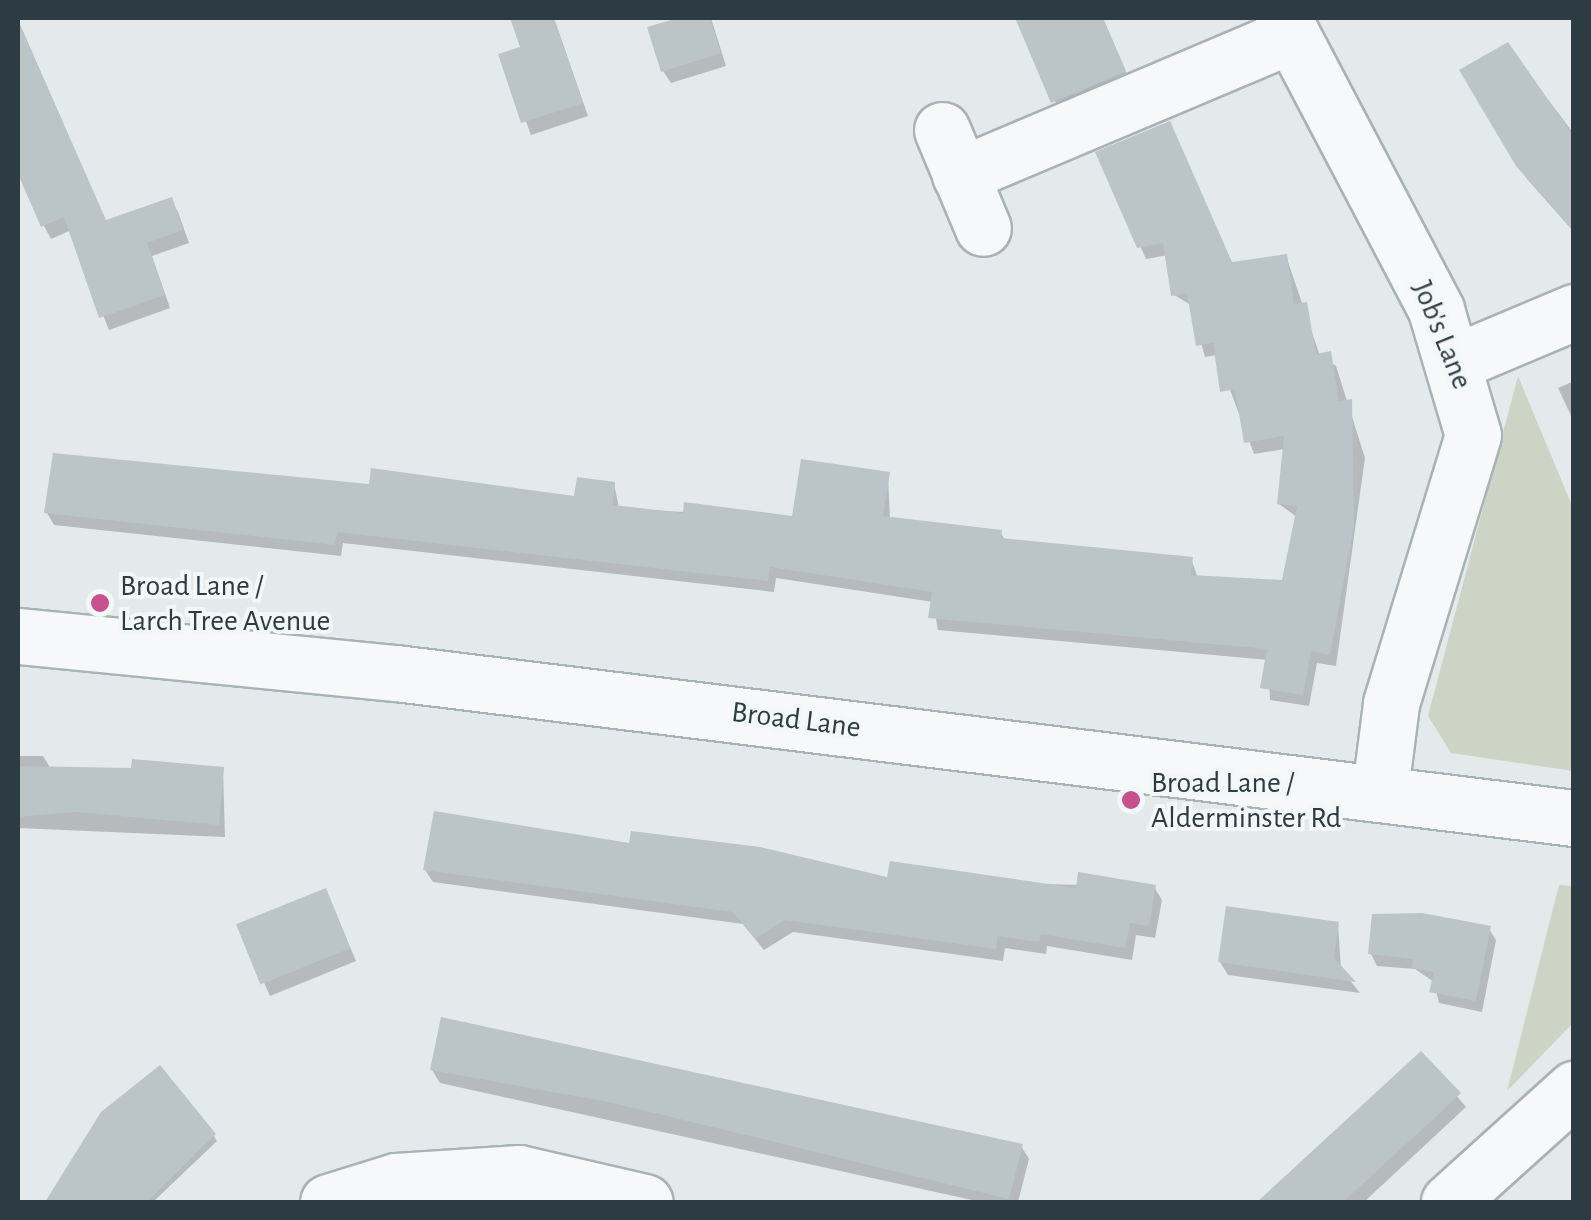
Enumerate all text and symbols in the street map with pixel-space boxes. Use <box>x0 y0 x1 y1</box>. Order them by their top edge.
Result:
street label: Job's Lane <box>1404 276 1480 394</box>
place label: Broad Lane / Larch Tree Avenue <box>120 568 330 638</box>
marker: Broad Lane / Larch Tree Avenue <box>89 592 111 614</box>
street label: Broad Lane <box>729 694 863 746</box>
place label: Broad Lane / Alderminster Rd <box>1151 765 1341 836</box>
marker: Broad Lane / Alderminster Rd <box>1120 789 1142 811</box>

